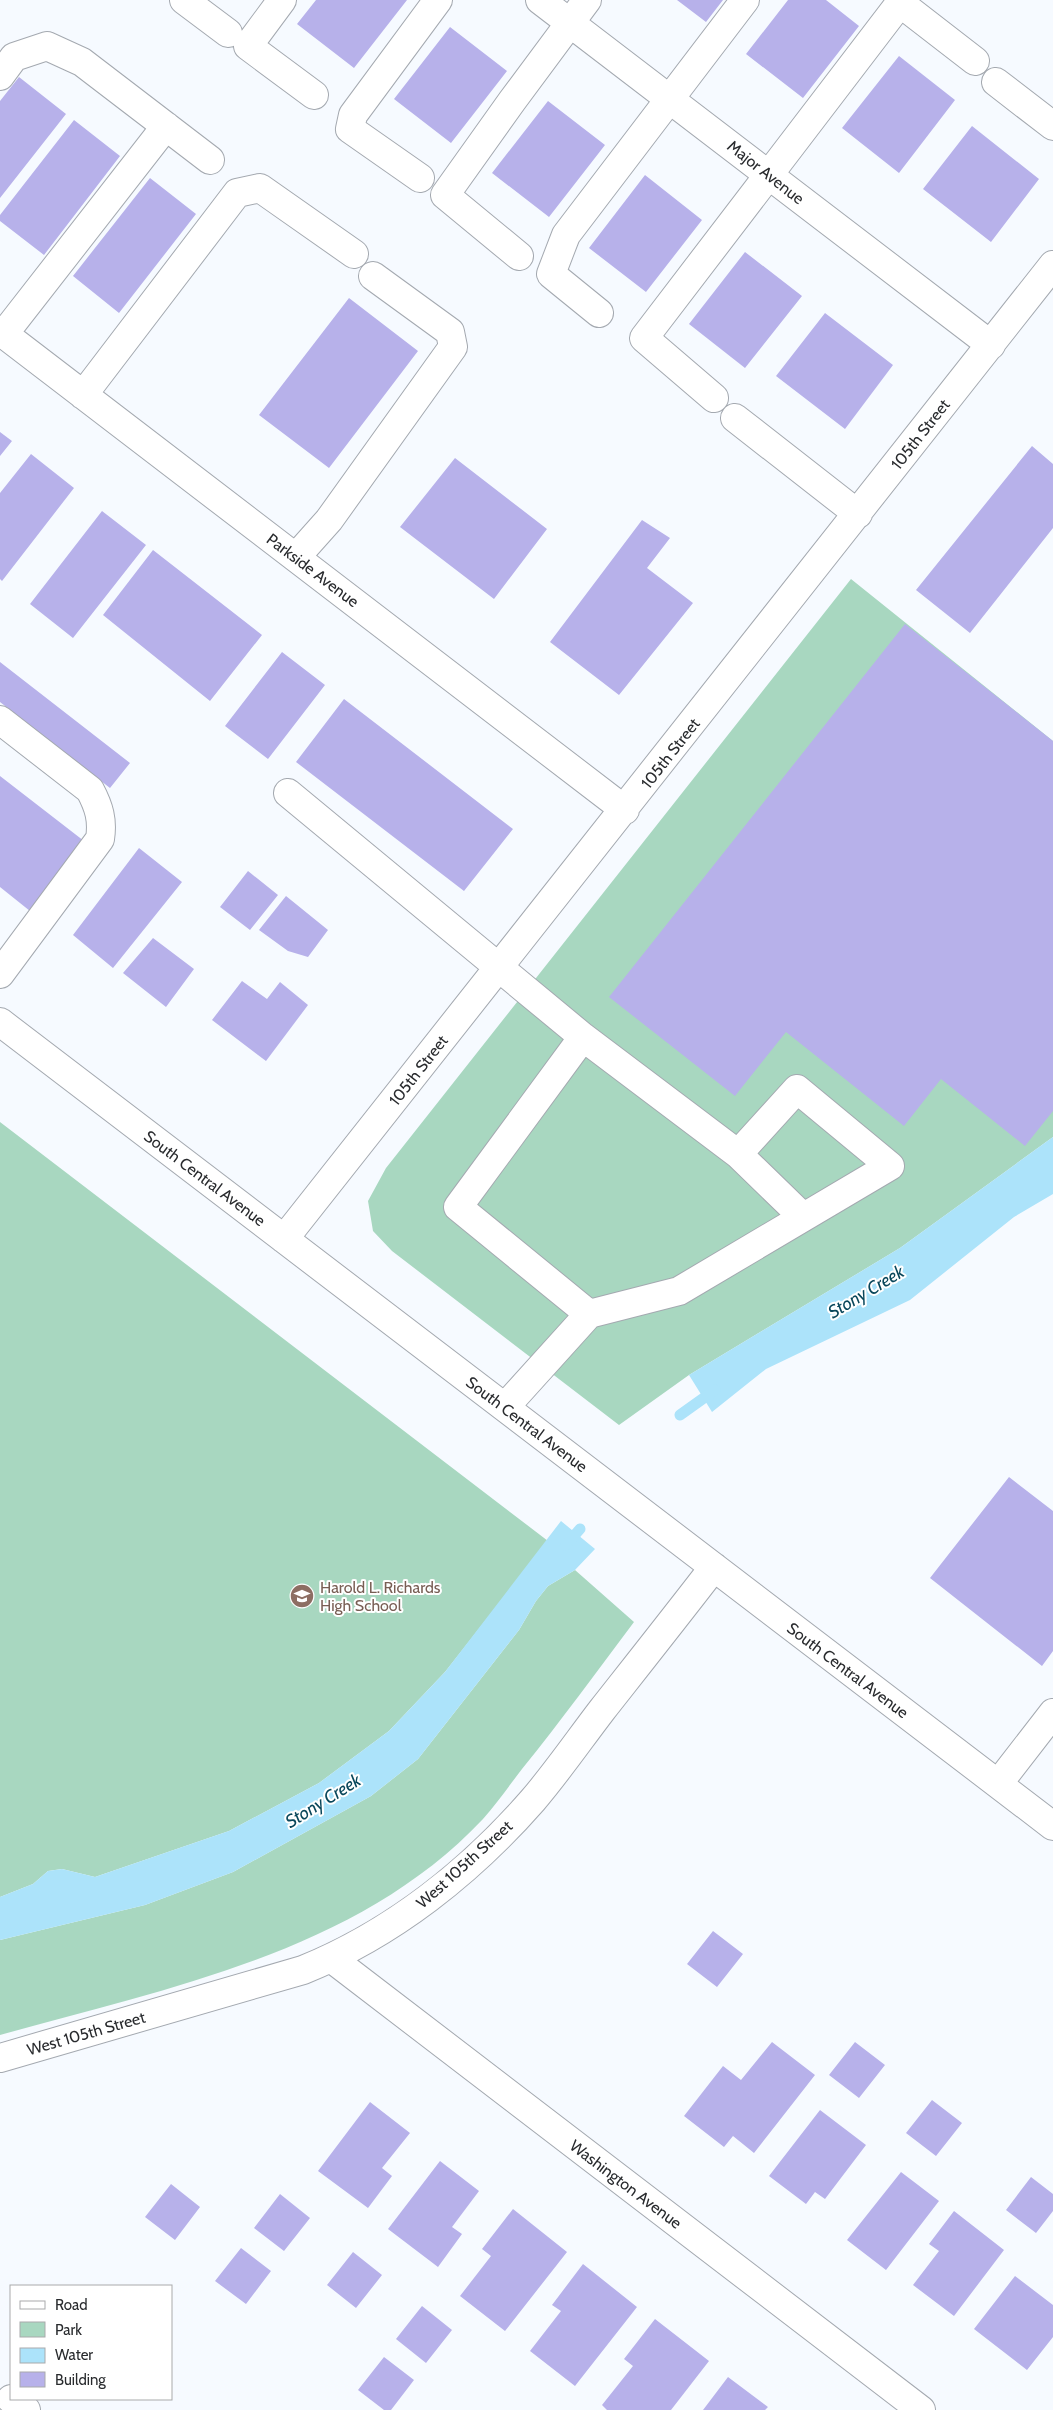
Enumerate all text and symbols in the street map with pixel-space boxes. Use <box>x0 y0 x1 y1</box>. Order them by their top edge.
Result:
street label: Major Avenue <box>724 137 808 208</box>
street label: 105th Street <box>887 395 954 473</box>
street label: Parkside Avenue <box>263 530 362 611</box>
street label: 105th Street <box>637 714 704 792</box>
street label: 105th Street <box>385 1031 452 1109</box>
street label: South Central Avenue <box>140 1127 269 1230</box>
water label: Stony Creek <box>824 1260 909 1323</box>
street label: South Central Avenue <box>462 1373 591 1476</box>
place label: Harold L. Richards High School <box>320 1578 441 1615</box>
school or university icon: Harold L. Richards High School <box>289 1583 315 1609</box>
street label: South Central Avenue <box>783 1619 912 1722</box>
water label: Stony Creek <box>281 1768 366 1833</box>
street label: West 105th Street <box>413 1816 517 1912</box>
street label: West 105th Street <box>25 2007 148 2059</box>
street label: Washington Avenue <box>566 2136 685 2233</box>
legend <box>10 2285 172 2400</box>
text: Road <box>55 2296 88 2314</box>
text: Park <box>55 2321 82 2339</box>
text: Water <box>55 2346 93 2364</box>
text: Building <box>55 2371 106 2389</box>

